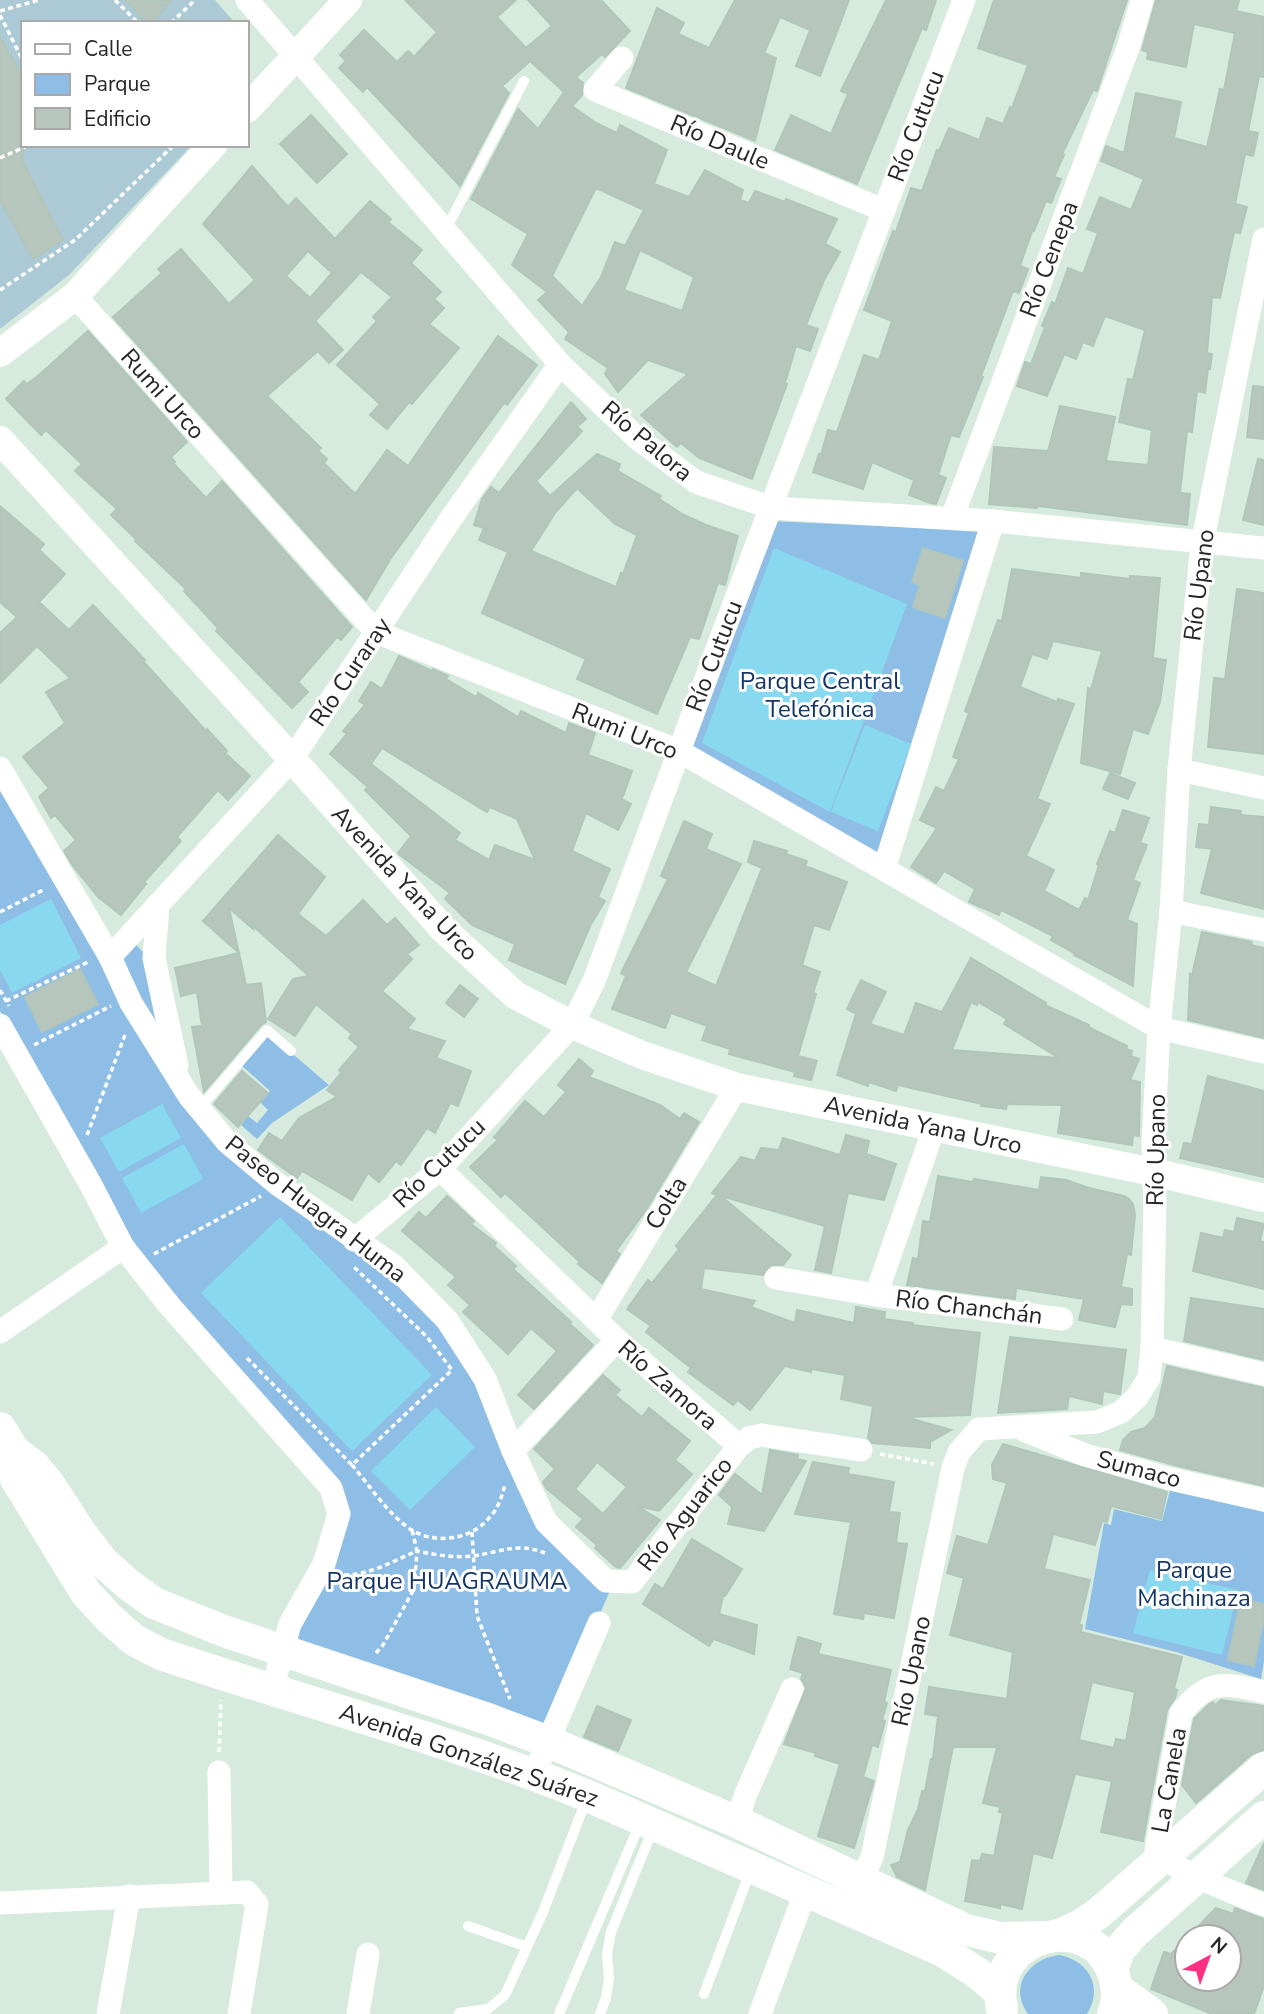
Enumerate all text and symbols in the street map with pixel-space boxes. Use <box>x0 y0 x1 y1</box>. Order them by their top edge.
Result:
legend <box>21 21 248 147</box>
text: Calle <box>84 35 132 63</box>
street label: Río Cutucu <box>880 66 952 186</box>
text: Parque <box>84 70 151 98</box>
text: Edificio <box>84 105 151 133</box>
street label: Río Daule <box>665 107 775 177</box>
street label: Río Cenepa <box>1012 196 1086 322</box>
street label: Rumi Urco <box>114 342 212 446</box>
street label: Río Palora <box>595 393 699 489</box>
street label: Río Upano <box>1176 527 1222 643</box>
street label: Río Cutucu <box>678 596 750 716</box>
street label: Río Curaray <box>302 611 399 733</box>
park label: Parque Central Telefónica <box>740 665 900 725</box>
street label: Rumi Urco <box>567 695 683 767</box>
street label: Avenida Yana Urco <box>325 798 485 968</box>
street label: Avenida Yana Urco <box>821 1088 1025 1162</box>
street label: Río Upano <box>1139 1094 1173 1206</box>
street label: Río Cutucu <box>386 1111 492 1215</box>
street label: Paseo Huagra Huma <box>219 1128 413 1290</box>
street label: Colta <box>638 1170 694 1236</box>
street label: Río Chanchán <box>893 1282 1045 1332</box>
street label: Río Zamora <box>611 1333 725 1437</box>
street label: Sumaco <box>1093 1442 1185 1496</box>
street label: Río Aguarico <box>630 1450 740 1578</box>
park label: Parque Machinaza <box>1137 1554 1251 1614</box>
park label: Parque HUAGRAUMA <box>326 1565 568 1597</box>
street label: Río Upano <box>884 1613 938 1729</box>
street label: Avenida González Suárez <box>335 1696 603 1814</box>
street label: La Canela <box>1144 1725 1194 1835</box>
north arrow <box>1173 1923 1243 1993</box>
text: N <box>1205 1931 1232 1960</box>

